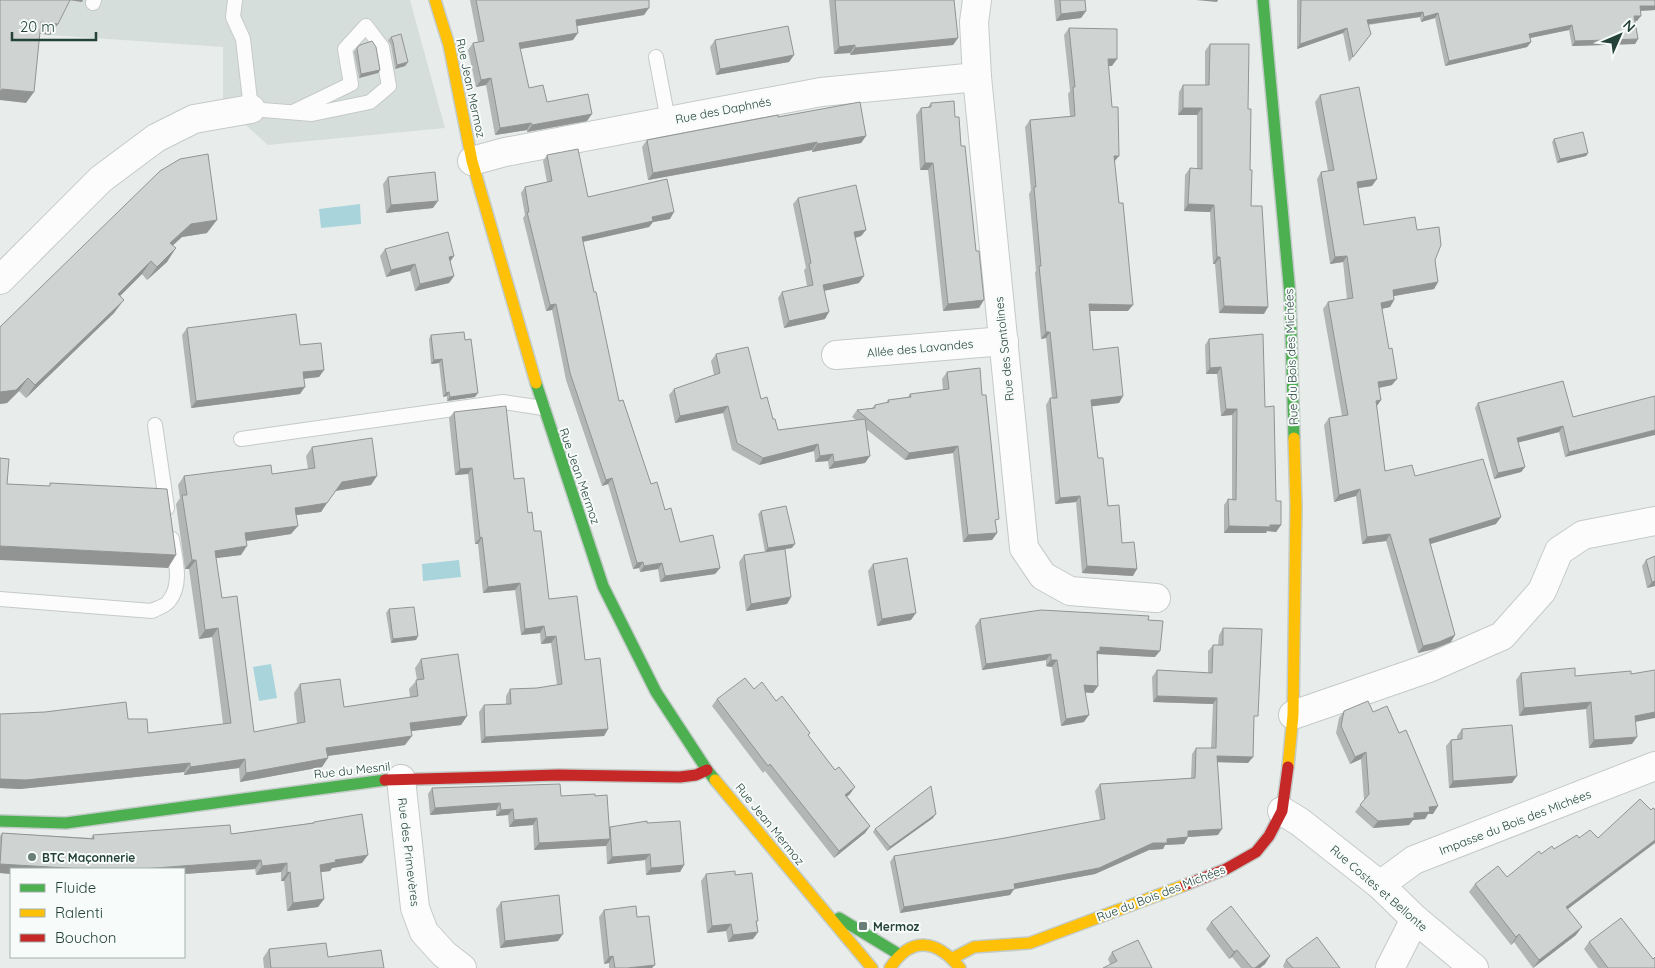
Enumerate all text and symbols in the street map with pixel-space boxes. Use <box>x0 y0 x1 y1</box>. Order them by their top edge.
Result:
scale bar <box>12 10 96 42</box>
north arrow <box>1595 10 1645 60</box>
text: N <box>1619 16 1639 36</box>
text: 20 m <box>20 17 55 36</box>
street label: Rue Jean Mermoz <box>453 37 489 139</box>
street label: Rue des Daphnés <box>674 93 772 127</box>
street label: Rue du Bois des Michées <box>1281 288 1301 426</box>
street label: Rue des Santolines <box>991 296 1017 402</box>
street label: Allée des Lavandes <box>866 336 974 360</box>
street label: Rue Jean Mermoz <box>556 426 604 526</box>
street label: Rue du Mesnil <box>313 759 391 781</box>
street label: Rue Jean Mermoz <box>732 780 808 868</box>
street label: Impasse du Bois des Michées <box>1437 786 1593 858</box>
street label: Rue des Primevères <box>395 797 423 908</box>
street label: Rue Costes et Bellonte <box>1327 842 1431 935</box>
place label: BTC Maçonnerie <box>42 850 135 865</box>
marker: BTC Maçonnerie <box>26 851 38 863</box>
street label: Rue du Bois des Michées <box>1095 861 1228 924</box>
legend <box>10 868 185 958</box>
text: Fluide <box>55 878 96 897</box>
text: Ralenti <box>55 903 103 922</box>
place label: Mermoz <box>873 919 920 934</box>
marker: Mermoz <box>857 920 869 932</box>
text: Bouchon <box>55 928 116 947</box>

